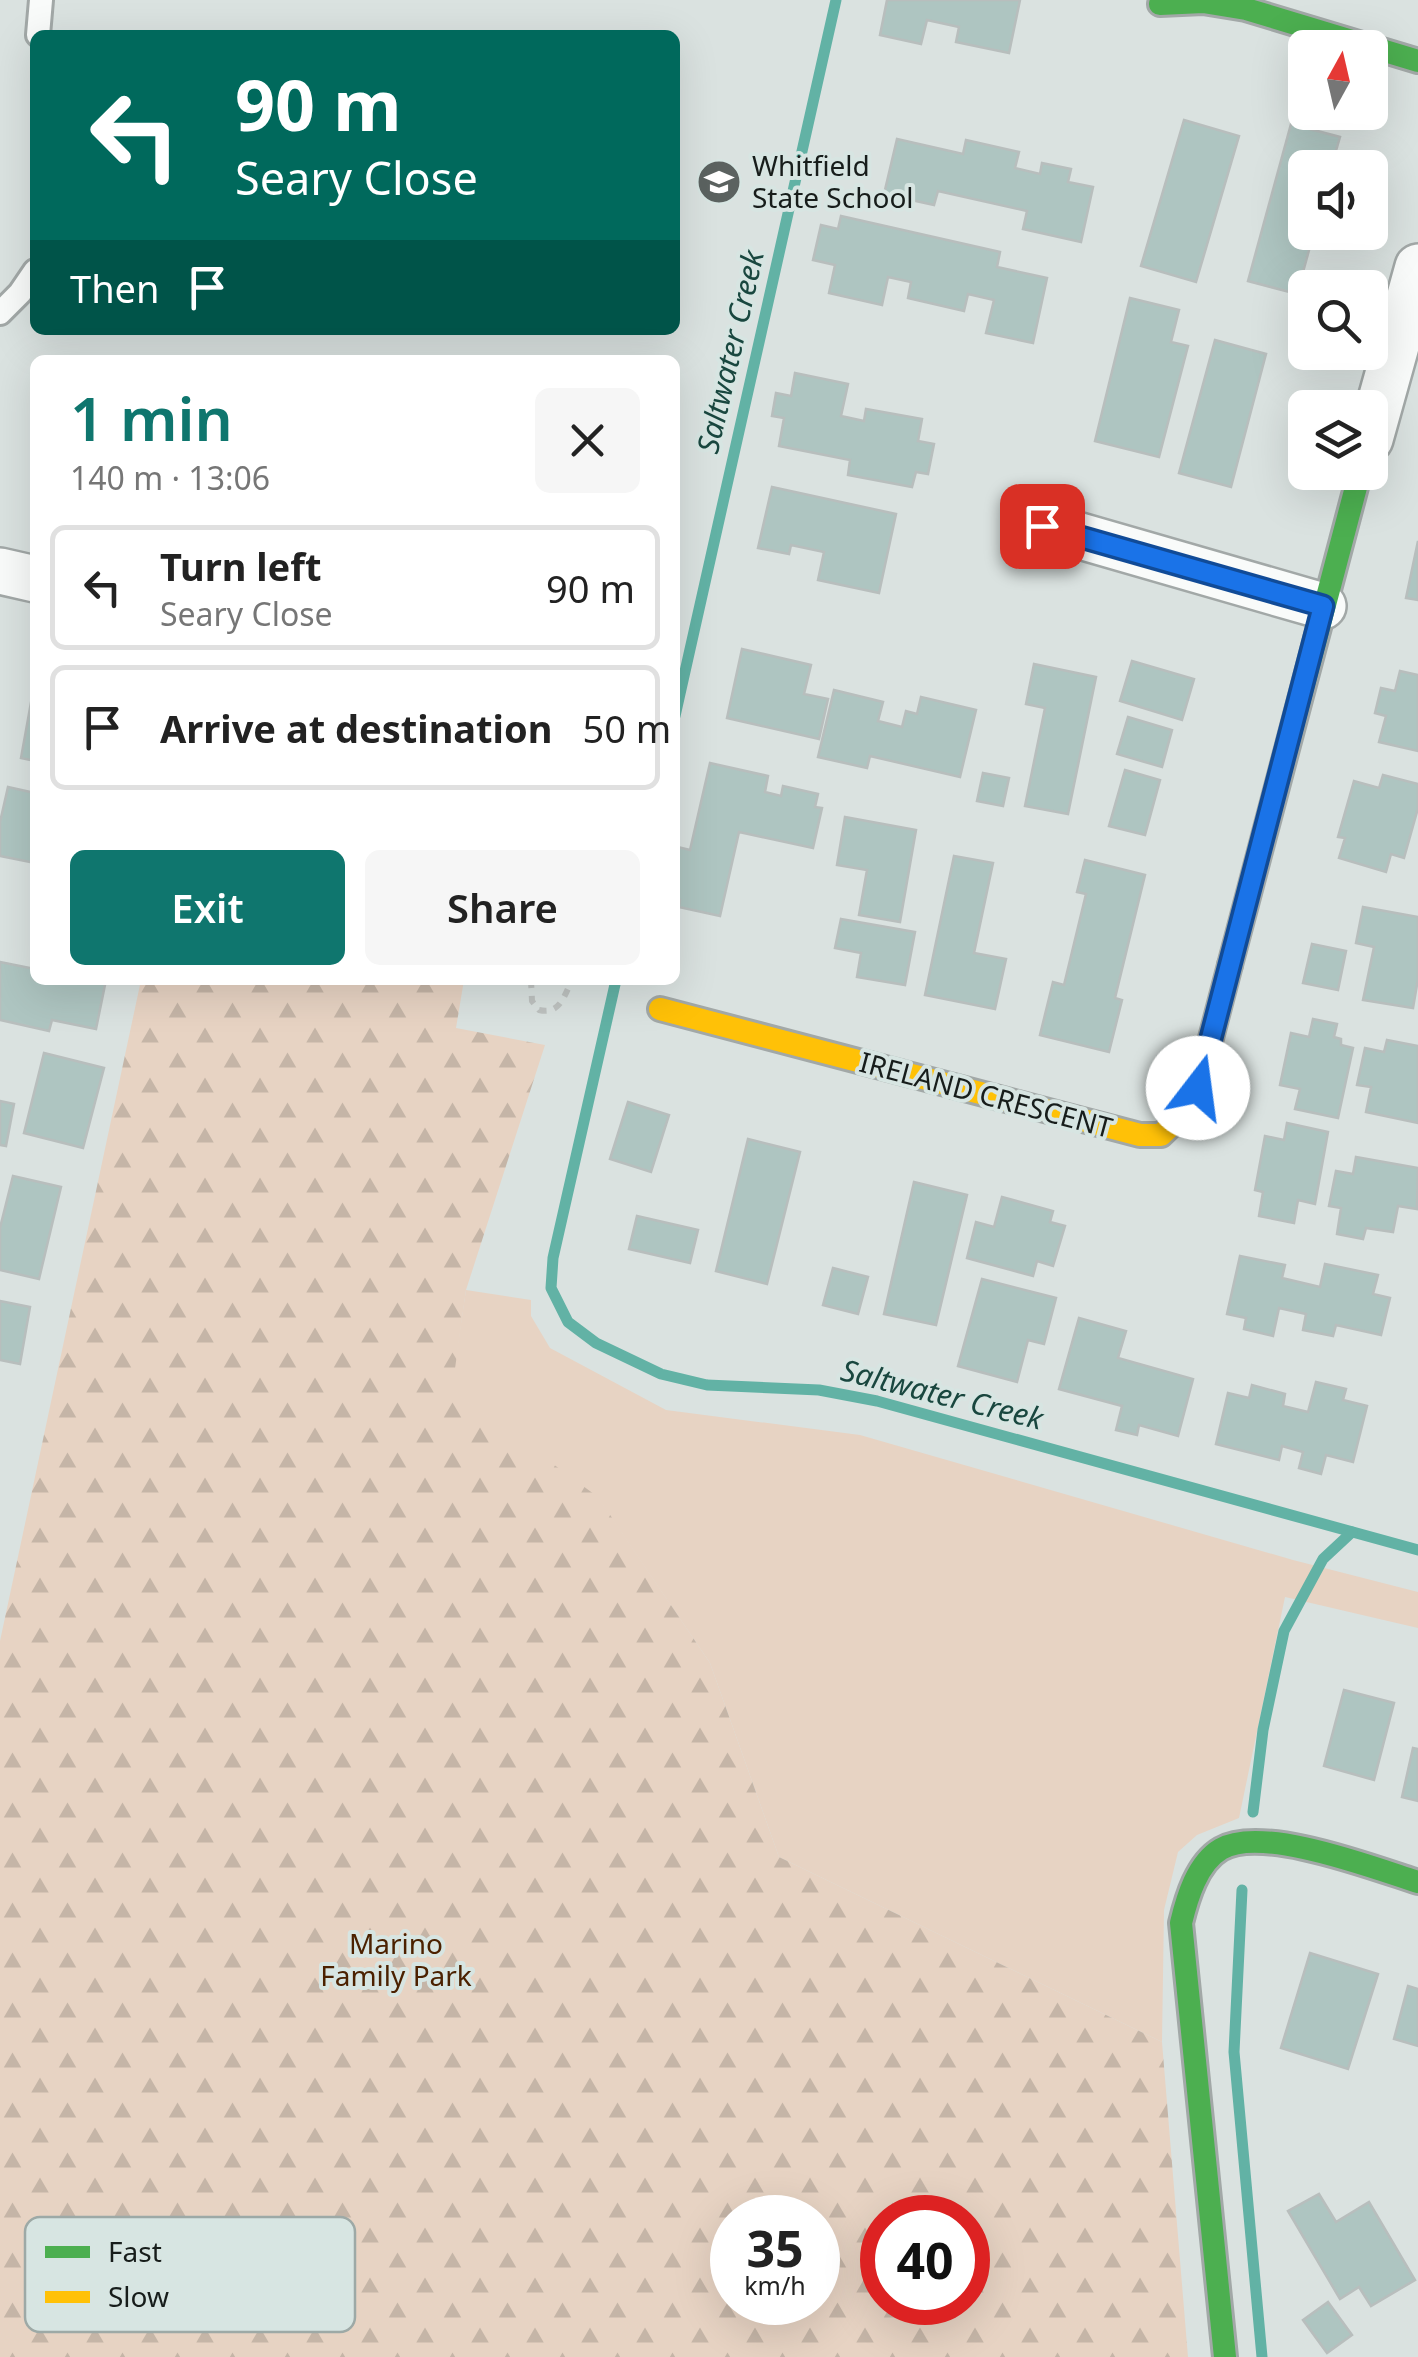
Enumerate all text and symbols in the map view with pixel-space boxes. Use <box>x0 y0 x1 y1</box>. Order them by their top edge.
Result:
north arrow <box>1288 30 1388 130</box>
map controls <box>1288 30 1388 490</box>
text: 90 m <box>235 56 402 152</box>
icon: left <box>70 70 200 200</box>
place label: Whitfield State School <box>752 146 914 216</box>
text: Seary Close <box>235 147 478 208</box>
button: sound <box>1288 150 1388 250</box>
school or university icon: Whitfield State School <box>696 159 742 205</box>
water label: Saltwater Creek <box>686 245 773 457</box>
icon: arrive <box>180 260 235 315</box>
text: Then <box>70 262 160 314</box>
button: search <box>1288 270 1388 370</box>
text: 1 min <box>70 377 233 459</box>
button: close <box>535 388 640 493</box>
button: layers <box>1288 390 1388 490</box>
text: 140 m · 13:06 <box>70 456 270 499</box>
pin <box>1000 484 1085 569</box>
icon: arrive <box>1015 499 1070 554</box>
text: Turn left <box>160 540 322 592</box>
icon: left <box>75 560 130 615</box>
text: 90 m <box>546 562 635 614</box>
text: Seary Close <box>160 592 333 635</box>
icon: arrive <box>75 700 130 755</box>
text: Arrive at destination <box>160 702 552 754</box>
text: 50 m <box>582 702 671 754</box>
button: Exit <box>70 850 345 965</box>
button: Share <box>365 850 640 965</box>
position arrow <box>1146 1036 1250 1140</box>
street label: IRELAND CRESCENT <box>856 1042 1117 1146</box>
water label: Saltwater Creek <box>837 1349 1049 1439</box>
park label: Marino Family Park <box>320 1924 472 1994</box>
speed limit sign: 40 <box>860 2195 990 2325</box>
text: 35 <box>746 2214 804 2282</box>
legend <box>25 2217 355 2332</box>
text: Fast <box>108 2232 162 2270</box>
text: km/h <box>744 2268 806 2302</box>
text: Slow <box>108 2277 169 2315</box>

